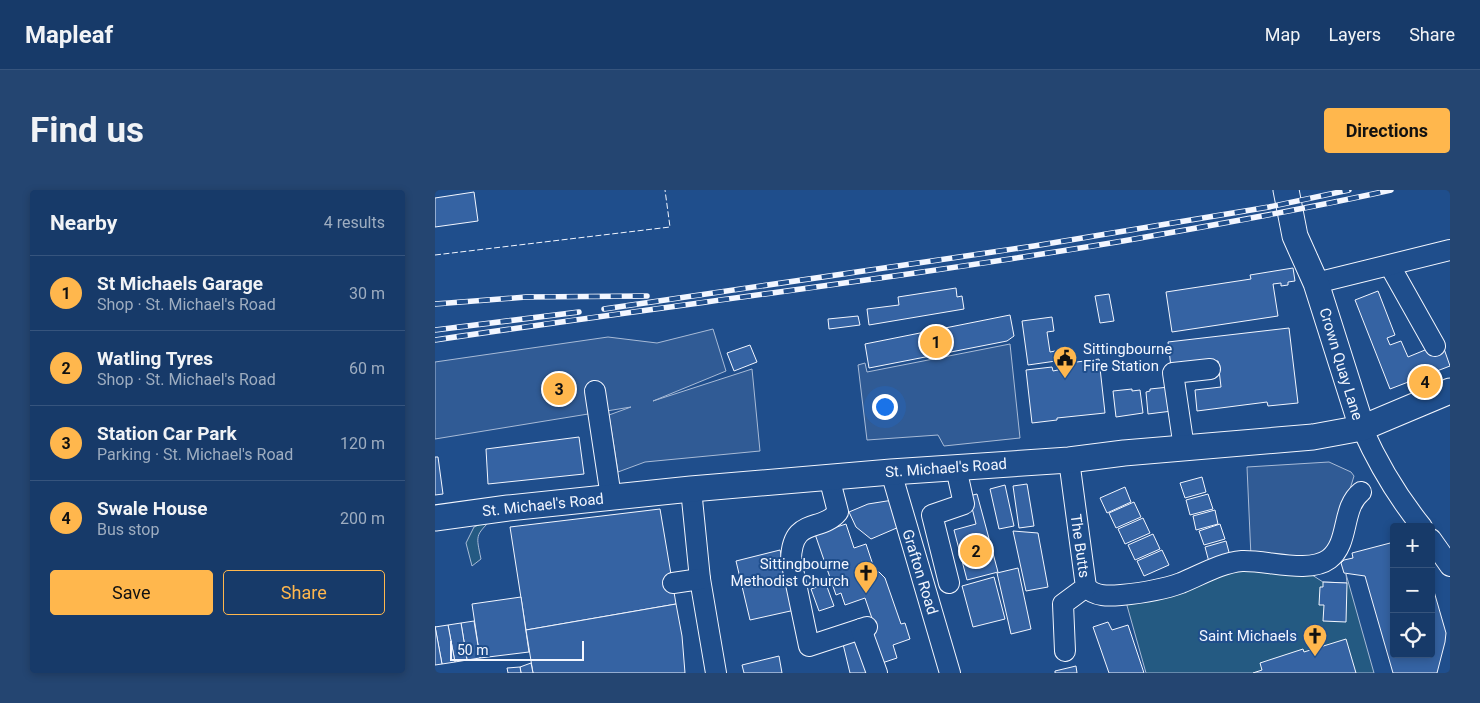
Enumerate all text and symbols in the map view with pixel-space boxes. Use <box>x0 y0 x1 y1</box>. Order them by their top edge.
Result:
text: Mapleaf <box>25 21 113 49</box>
text: Map <box>1265 24 1300 45</box>
text: Layers <box>1328 24 1381 45</box>
text: Share <box>1409 24 1455 45</box>
button: Directions <box>1324 108 1450 153</box>
text: Find us <box>30 110 144 151</box>
text: Nearby <box>50 211 117 235</box>
text: 4 results <box>324 213 385 232</box>
text: St Michaels Garage <box>97 272 263 295</box>
text: 1 <box>61 284 71 303</box>
text: 30 m <box>349 284 385 303</box>
text: Shop · St. Michael's Road <box>97 295 276 314</box>
street label: Crown Quay Lane <box>1315 306 1367 422</box>
pin: 1 <box>920 323 952 361</box>
place label: Sittingbourne Fire Station <box>1083 340 1172 375</box>
public building icon: Sittingbourne Fire Station <box>1052 345 1078 379</box>
text: Watling Tyres <box>97 347 213 370</box>
text: 2 <box>61 359 71 378</box>
text: 60 m <box>349 359 385 378</box>
pin: 4 <box>1409 363 1441 401</box>
text: Shop · St. Michael's Road <box>97 370 276 389</box>
pin: 3 <box>543 370 575 408</box>
your location <box>872 394 898 420</box>
text: Station Car Park <box>97 422 237 445</box>
text: 3 <box>61 434 71 453</box>
text: 120 m <box>340 434 385 453</box>
text: Parking · St. Michael's Road <box>97 445 293 464</box>
street label: St. Michael's Road <box>885 455 1007 481</box>
street label: St. Michael's Road <box>481 490 605 520</box>
text: Swale House <box>97 497 208 520</box>
text: 4 <box>61 509 71 528</box>
text: 200 m <box>340 509 385 528</box>
street label: The Butts <box>1067 513 1093 579</box>
text: Bus stop <box>97 520 159 539</box>
map controls <box>1390 523 1435 658</box>
button: + <box>1390 523 1435 568</box>
street label: Grafton Road <box>899 527 941 617</box>
pin: 2 <box>960 532 992 570</box>
place label: Sittingbourne Methodist Church <box>730 555 849 590</box>
church icon: Sittingbourne Methodist Church <box>853 560 879 594</box>
button: − <box>1390 568 1435 613</box>
button: Save <box>50 570 213 615</box>
button: Share <box>223 570 385 615</box>
button: locate <box>1390 613 1435 658</box>
church icon: Saint Michaels <box>1302 623 1328 657</box>
place label: Saint Michaels <box>1199 627 1297 645</box>
scale bar <box>450 638 584 661</box>
text: 50 m <box>457 642 489 658</box>

